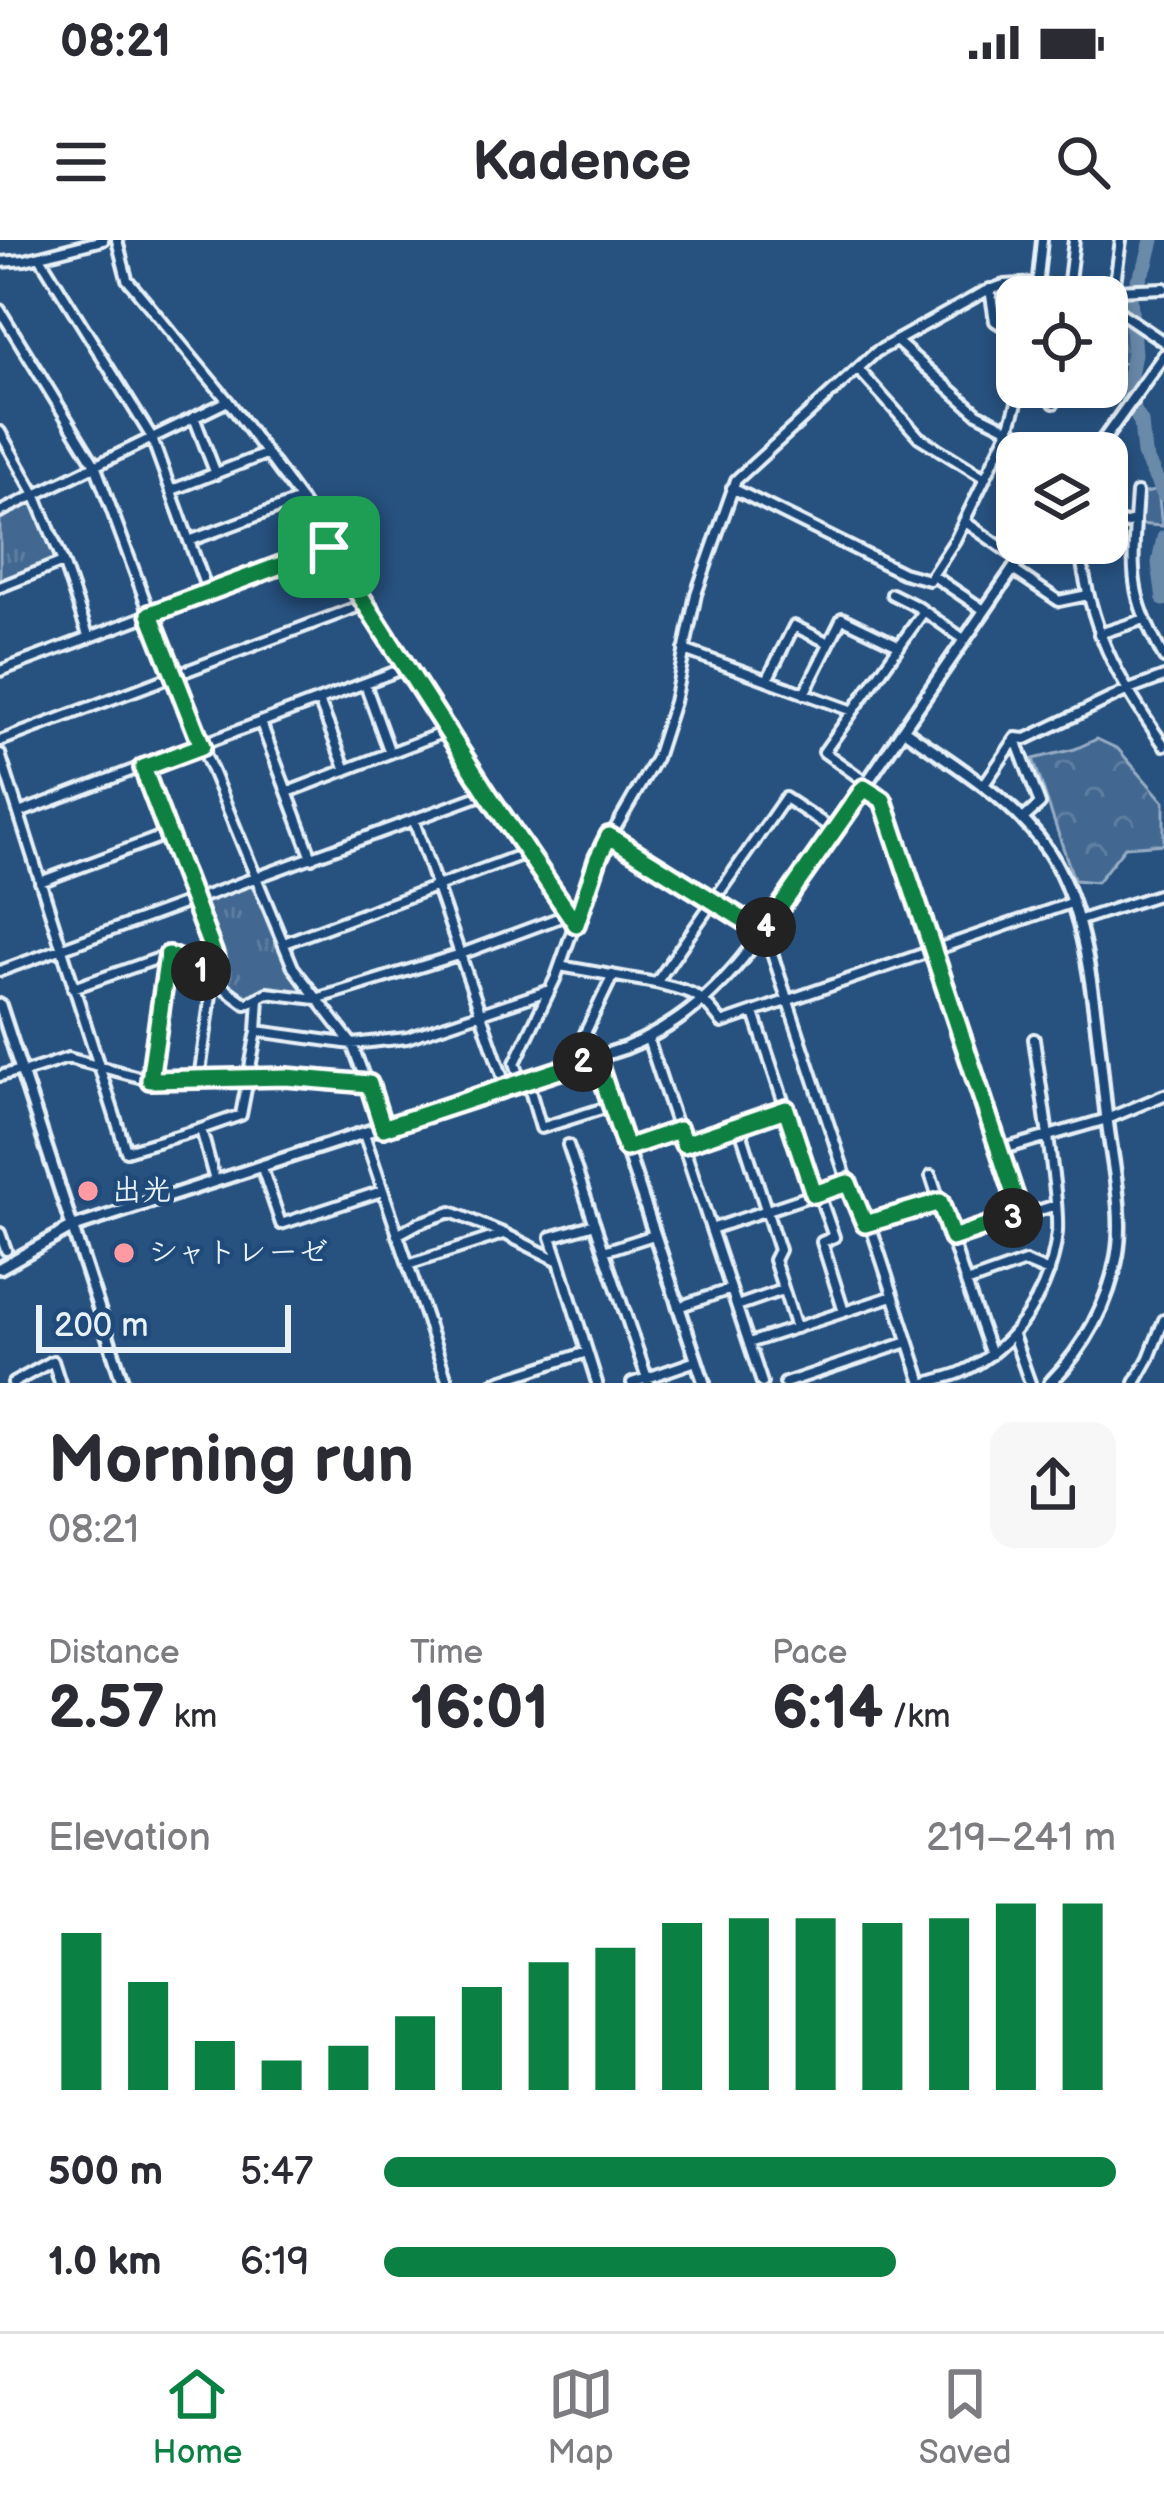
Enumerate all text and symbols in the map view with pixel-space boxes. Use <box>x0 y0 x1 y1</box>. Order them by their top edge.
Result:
text: 08:21 <box>60 15 171 70</box>
icon: menu <box>48 129 114 195</box>
icon: search <box>1050 129 1116 195</box>
text: Kadence <box>473 130 691 195</box>
map controls <box>996 276 1128 564</box>
button: locate <box>996 276 1128 408</box>
button: layers <box>996 432 1128 564</box>
pin <box>278 496 380 598</box>
icon: arrive <box>296 514 362 580</box>
pin: 4 <box>736 897 796 957</box>
text: 4 <box>756 907 776 947</box>
pin: 1 <box>171 941 231 1001</box>
text: 1 <box>194 951 208 991</box>
pin: 2 <box>553 1032 613 1092</box>
text: 2 <box>573 1042 593 1082</box>
place label: 出光 <box>112 1173 172 1209</box>
marker: 出光 <box>75 1178 101 1204</box>
pin: 3 <box>983 1188 1043 1248</box>
text: 3 <box>1003 1198 1023 1238</box>
place label: シャトレーゼ <box>148 1235 328 1271</box>
marker: シャトレーゼ <box>111 1240 137 1266</box>
scale bar <box>36 1299 291 1352</box>
text: 200 m <box>54 1306 148 1346</box>
text: Morning run <box>48 1422 414 1501</box>
button: share <box>990 1422 1116 1548</box>
text: 08:21 <box>48 1507 139 1554</box>
text: Distance <box>48 1633 180 1673</box>
text: Time <box>410 1633 483 1673</box>
text: Pace <box>772 1633 847 1673</box>
text: 2.57 <box>48 1673 165 1745</box>
text: 16:01 <box>410 1673 549 1745</box>
text: 6:14 <box>772 1673 883 1745</box>
text: km <box>165 1697 217 1737</box>
text: /km <box>883 1697 951 1737</box>
text: Elevation <box>48 1815 211 1862</box>
text: 219–241 m <box>926 1815 1116 1862</box>
text: 500 m <box>48 2149 163 2196</box>
text: 5:47 <box>240 2149 313 2196</box>
text: 1.0 km <box>48 2239 162 2286</box>
text: 6:19 <box>240 2239 309 2286</box>
tab: Home <box>153 2361 242 2473</box>
tab: Map <box>547 2361 614 2473</box>
tab: Saved <box>919 2361 1011 2473</box>

